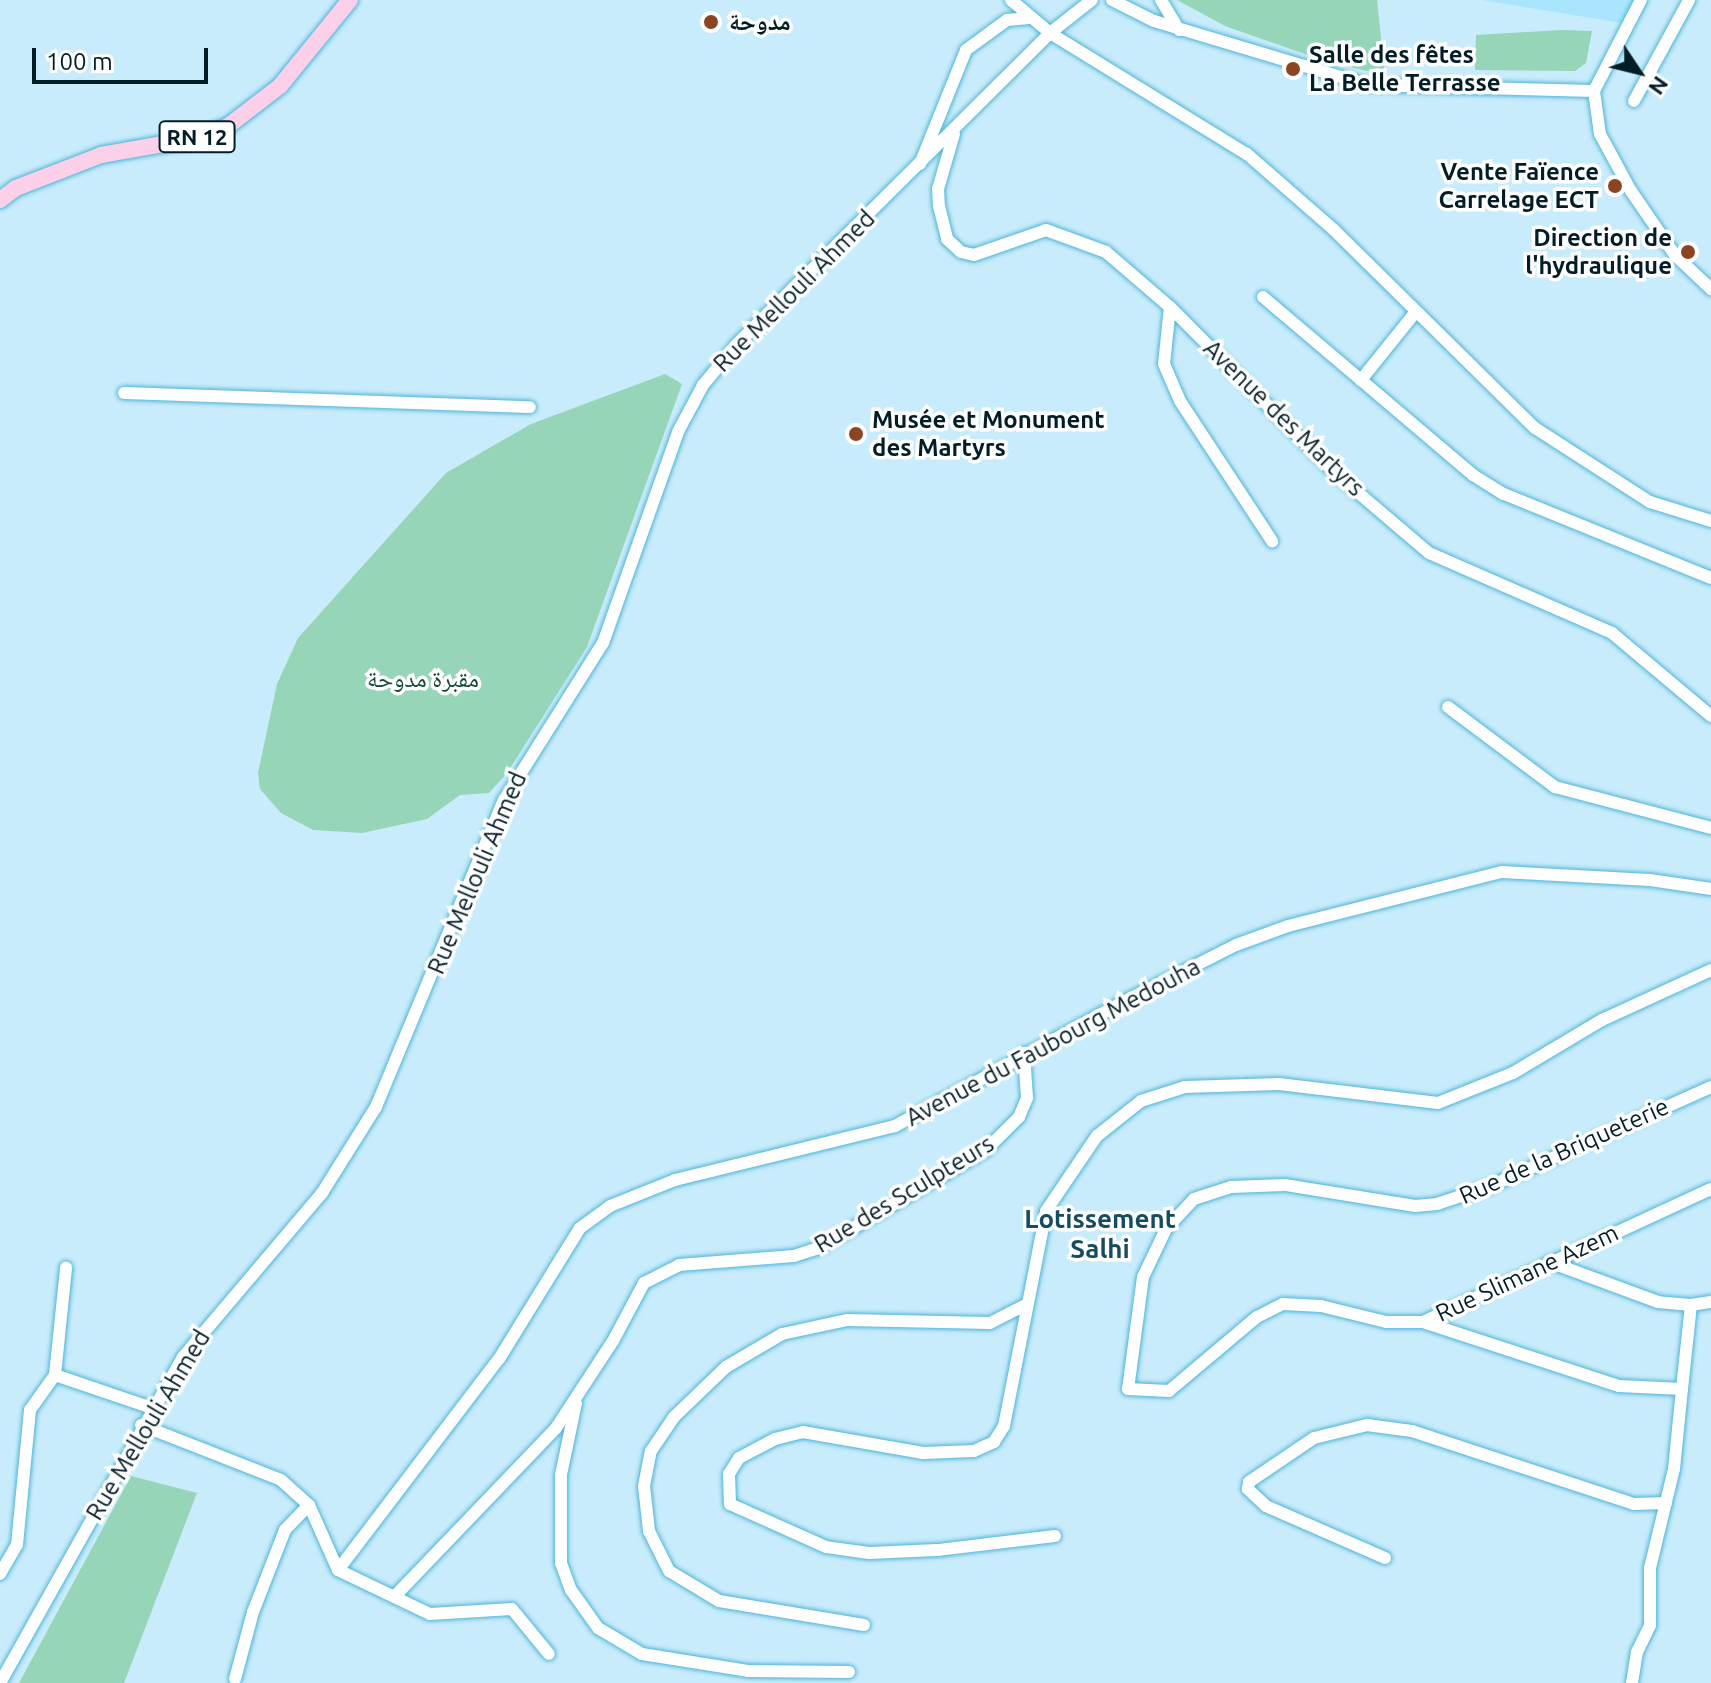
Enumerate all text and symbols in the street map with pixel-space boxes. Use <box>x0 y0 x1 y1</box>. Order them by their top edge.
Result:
place label: مدوحة <box>729 8 791 36</box>
marker: مدوحة <box>700 11 722 33</box>
scale bar <box>36 32 212 82</box>
north arrow <box>1599 32 1679 112</box>
place label: Salle des fêtes La Belle Terrasse <box>1309 41 1501 97</box>
text: 100 m <box>46 48 113 75</box>
marker: Salle des fêtes La Belle Terrasse <box>1284 60 1302 78</box>
text: N <box>1644 72 1674 100</box>
road number: RN 12 <box>157 119 237 155</box>
place label: Vente Faïence Carrelage ECT <box>1438 158 1599 214</box>
marker: Vente Faïence Carrelage ECT <box>1606 177 1624 195</box>
street label: Rue Mellouli Ahmed <box>707 204 881 378</box>
place label: Direction de l'hydraulique <box>1525 224 1672 280</box>
marker: Direction de l'hydraulique <box>1679 243 1697 261</box>
street label: Avenue des Martyrs <box>1198 334 1370 502</box>
place label: Musée et Monument des Martyrs <box>872 406 1105 462</box>
marker: Musée et Monument des Martyrs <box>847 425 865 443</box>
park label: مقبرة مدوحة <box>367 665 479 693</box>
street label: Rue Mellouli Ahmed <box>421 768 533 978</box>
street label: Avenue du Faubourg Medouha <box>901 952 1205 1132</box>
street label: Rue de la Briqueterie <box>1455 1092 1673 1210</box>
street label: Rue des Sculpteurs <box>809 1129 999 1259</box>
district label: Lotissement Salhi <box>1024 1203 1176 1264</box>
street label: Rue Slimane Azem <box>1431 1218 1623 1328</box>
street label: Rue Mellouli Ahmed <box>80 1325 216 1525</box>

